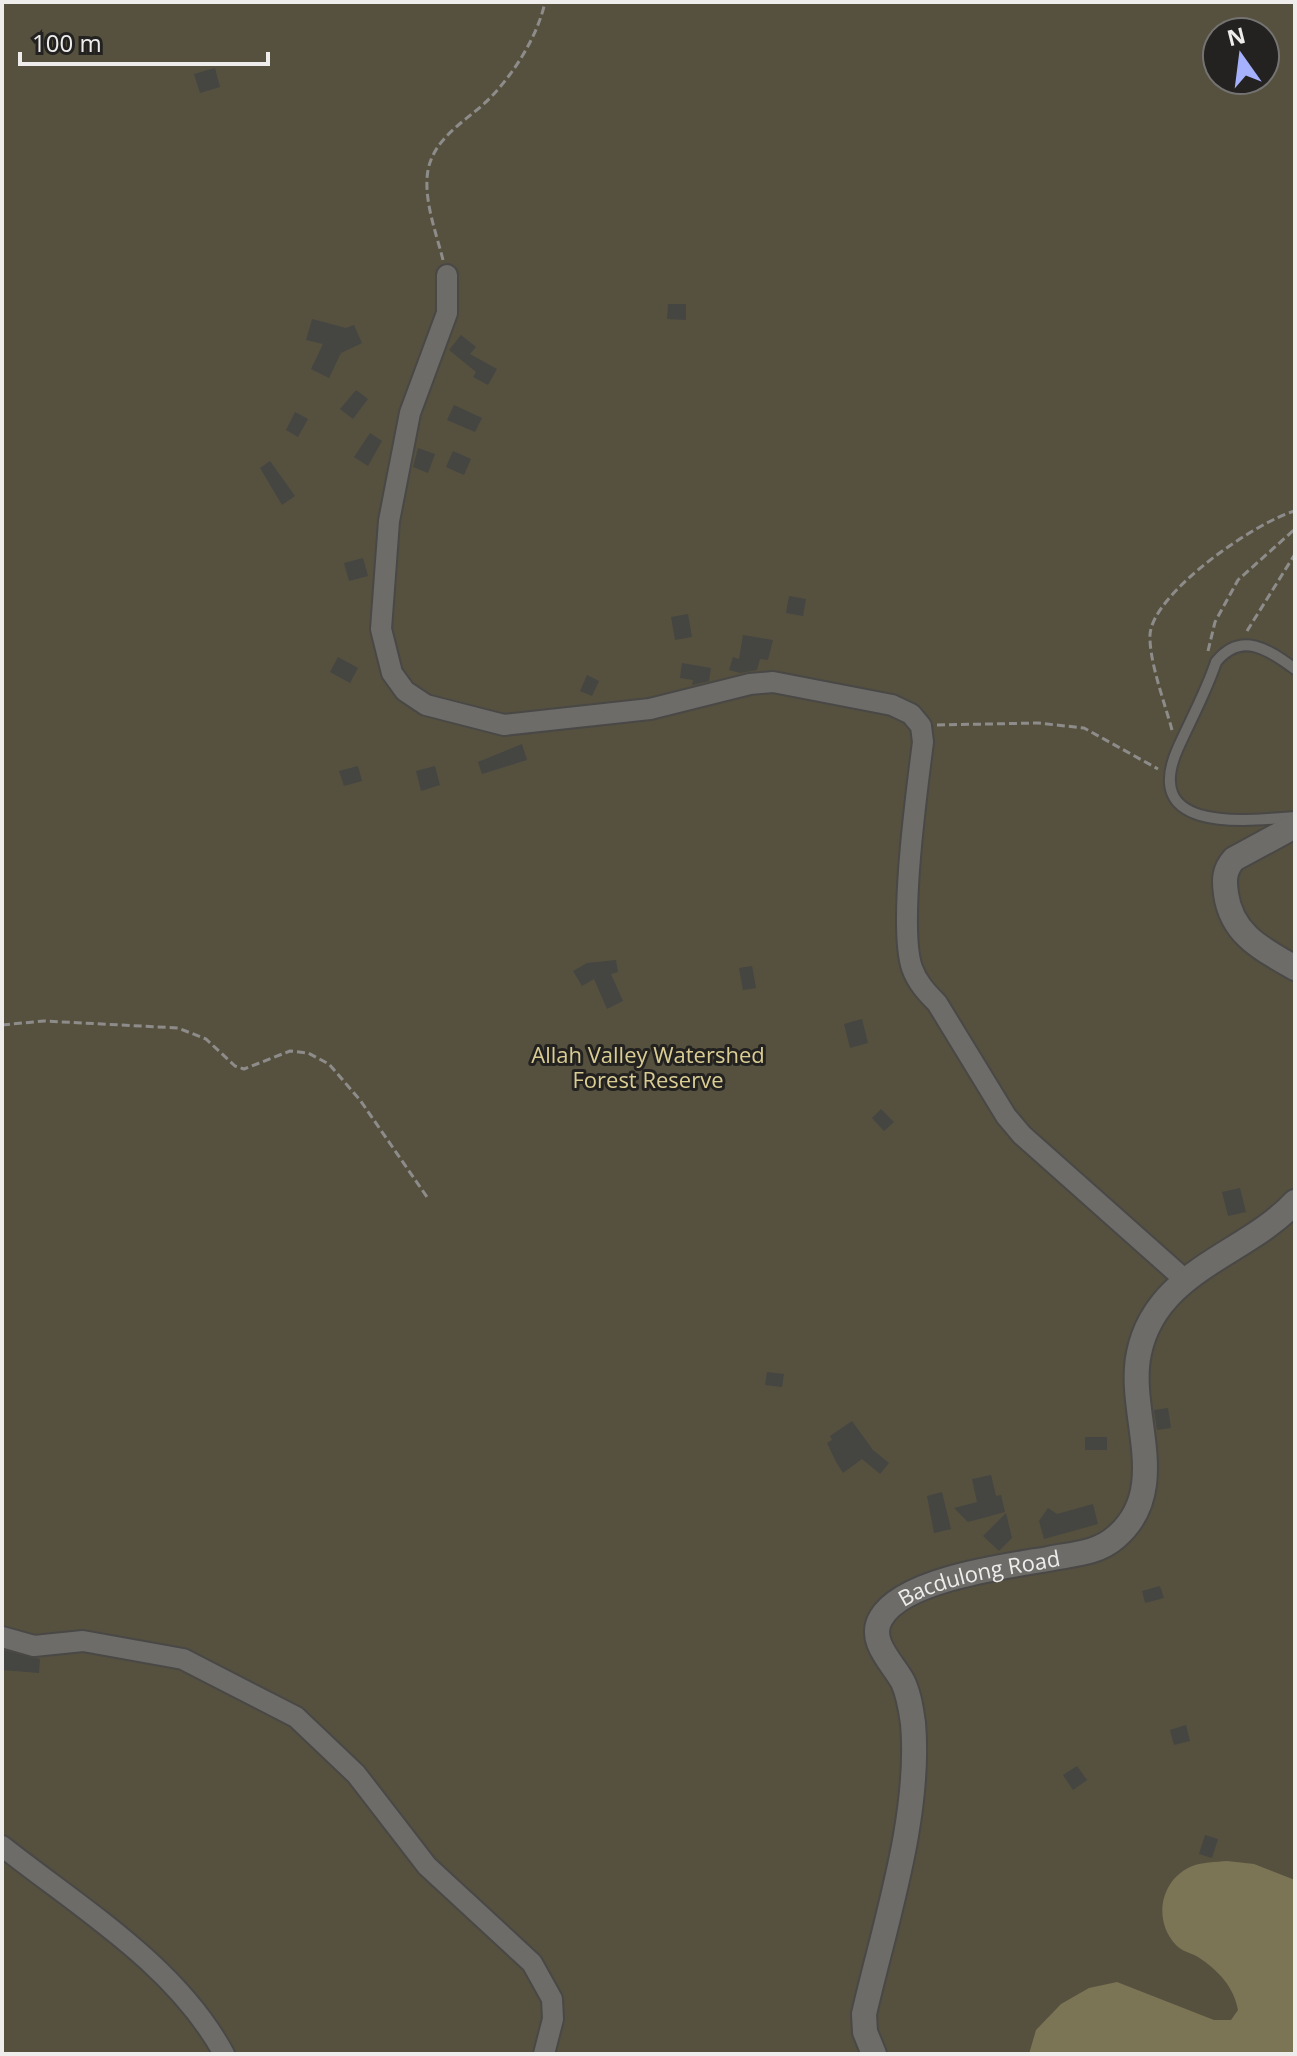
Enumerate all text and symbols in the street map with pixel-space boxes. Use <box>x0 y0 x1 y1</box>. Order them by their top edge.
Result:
scale bar <box>20 16 268 66</box>
north arrow <box>1201 16 1281 96</box>
text: N <box>1224 19 1248 52</box>
text: 100 m <box>32 26 102 59</box>
park label: Allah Valley Watershed Forest Reserve <box>531 1039 765 1094</box>
street label: Bacdulong Road <box>892 1542 1062 1613</box>

